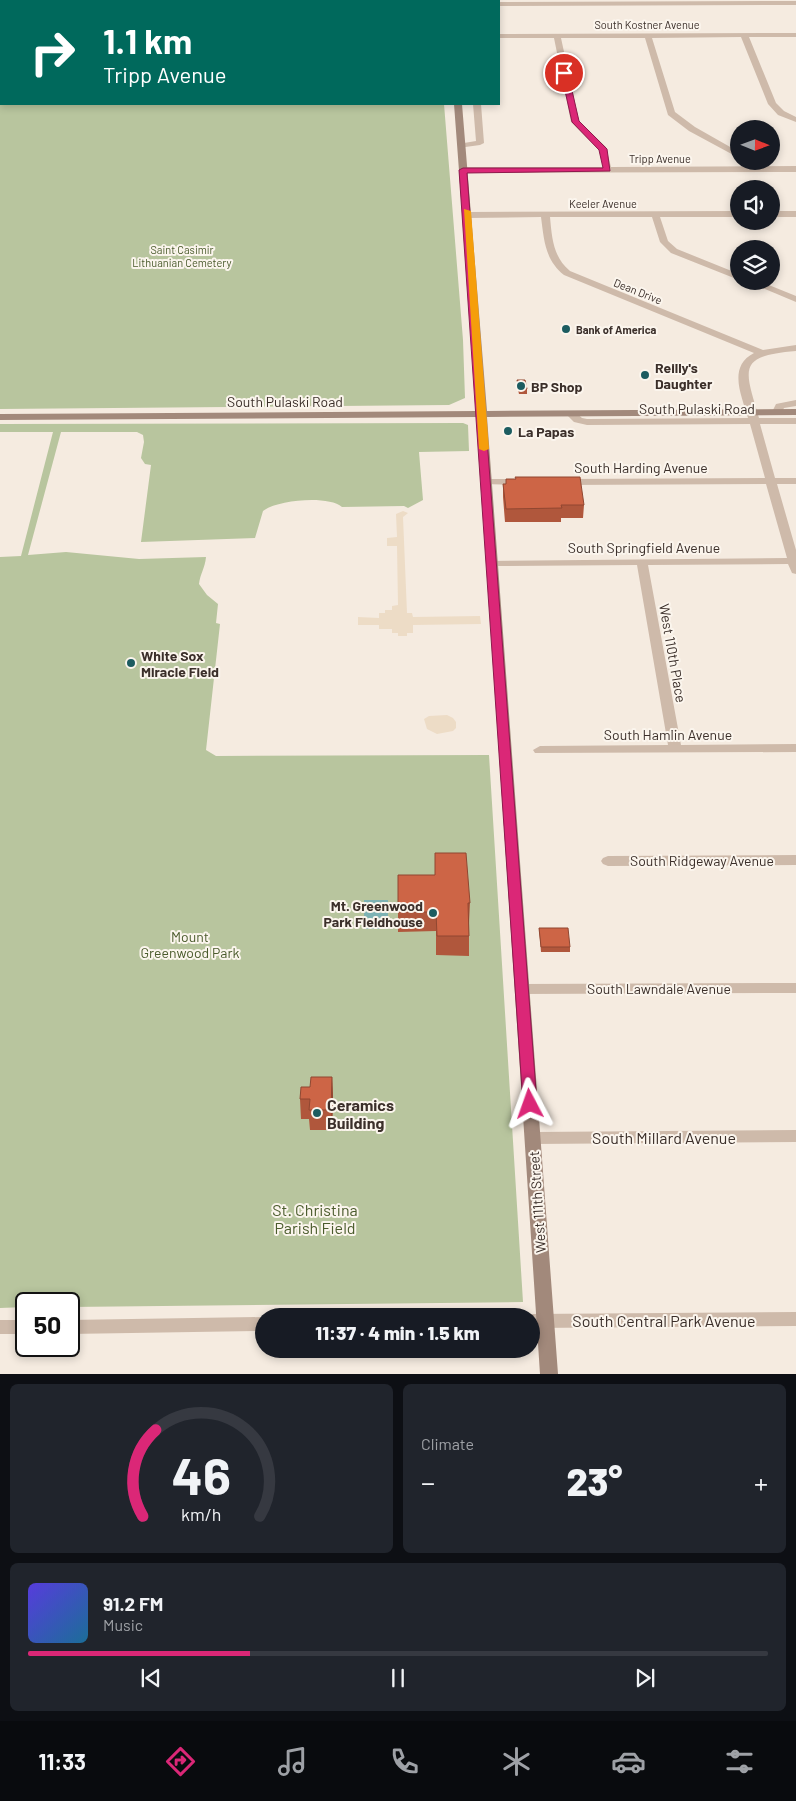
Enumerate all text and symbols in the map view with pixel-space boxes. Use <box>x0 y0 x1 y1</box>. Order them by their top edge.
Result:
street label: South Kostner Avenue <box>594 18 700 31</box>
text: 1.1 km <box>103 19 192 61</box>
icon: right <box>20 20 85 85</box>
pin <box>543 52 585 94</box>
icon: arrive <box>550 59 578 87</box>
text: Tripp Avenue <box>103 61 227 87</box>
north arrow <box>730 120 780 170</box>
map controls <box>730 120 780 290</box>
street label: Tripp Avenue <box>629 152 691 165</box>
button: sound <box>730 180 780 230</box>
street label: Keeler Avenue <box>569 197 637 210</box>
button: layers <box>730 240 780 290</box>
park label: Saint Casimir Lithuanian Cemetery <box>132 243 232 269</box>
street label: Dean Drive <box>612 275 664 307</box>
marker: Bank of America <box>560 323 572 335</box>
place label: Bank of America <box>576 323 657 336</box>
place label: Reilly's Daughter <box>655 359 713 392</box>
marker: Reilly's Daughter <box>639 369 651 381</box>
place label: BP Shop <box>531 378 583 395</box>
marker: BP Shop <box>515 380 527 392</box>
street label: South Pulaski Road <box>227 393 343 410</box>
street label: South Pulaski Road <box>639 400 755 417</box>
place label: La Papas <box>518 423 574 440</box>
marker: La Papas <box>502 425 514 437</box>
street label: South Harding Avenue <box>574 459 708 476</box>
street label: South Springfield Avenue <box>568 539 720 556</box>
street label: West 110th Place <box>656 602 690 704</box>
place label: White Sox Miracle Field <box>141 647 219 680</box>
marker: White Sox Miracle Field <box>125 657 137 669</box>
street label: South Hamlin Avenue <box>604 726 732 743</box>
street label: South Ridgeway Avenue <box>630 852 774 869</box>
place label: Mt. Greenwood Park Fieldhouse <box>324 897 423 930</box>
marker: Mt. Greenwood Park Fieldhouse <box>427 907 439 919</box>
park label: Mount Greenwood Park <box>140 928 240 961</box>
street label: South Lawndale Avenue <box>587 980 731 997</box>
position arrow <box>503 1077 555 1129</box>
place label: Ceramics Building <box>327 1095 394 1132</box>
marker: Ceramics Building <box>311 1107 323 1119</box>
street label: South Millard Avenue <box>592 1128 736 1147</box>
street label: West 111th Street <box>525 1151 549 1253</box>
park label: St. Christina Parish Field <box>272 1200 358 1237</box>
speed limit sign: 50 <box>15 1292 80 1357</box>
street label: South Central Park Avenue <box>572 1311 756 1330</box>
text: 11:37 · 4 min · 1.5 km <box>315 1321 480 1344</box>
text: Climate <box>421 1434 474 1453</box>
text: 46 <box>172 1443 231 1505</box>
text: 23° <box>567 1458 622 1504</box>
text: − <box>421 1465 435 1499</box>
text: + <box>754 1465 768 1499</box>
text: km/h <box>181 1503 222 1525</box>
text: 91.2 FM <box>103 1592 163 1615</box>
text: Music <box>103 1615 143 1634</box>
icon: previous <box>137 1664 165 1692</box>
icon: pause <box>384 1664 412 1692</box>
icon: next <box>631 1664 659 1692</box>
icon: directions <box>163 1744 198 1779</box>
icon: music <box>275 1744 310 1779</box>
icon: phone <box>387 1744 422 1779</box>
icon: climate <box>499 1744 534 1779</box>
icon: car <box>611 1744 646 1779</box>
icon: filters <box>722 1744 757 1779</box>
text: 11:33 <box>38 1748 86 1774</box>

